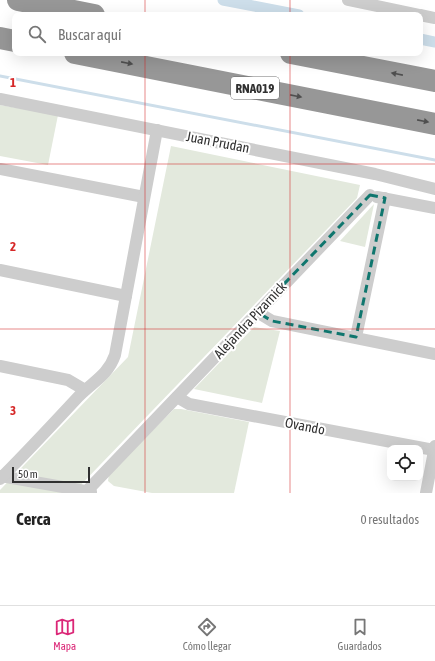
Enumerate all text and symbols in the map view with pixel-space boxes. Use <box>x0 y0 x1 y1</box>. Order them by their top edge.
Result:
search box <box>12 12 423 56</box>
icon: search <box>26 23 48 45</box>
text: Buscar aquí <box>58 26 121 43</box>
one-way arrow <box>121 60 133 66</box>
one-way arrow <box>391 70 403 76</box>
text: 1 <box>10 75 16 90</box>
road number: RNA019 <box>231 77 279 99</box>
one-way arrow <box>290 94 302 100</box>
one-way arrow <box>417 119 430 125</box>
street label: Juan Prudan <box>185 128 251 156</box>
text: 2 <box>10 239 16 254</box>
street label: Alejandra Pizarnick <box>210 278 290 362</box>
text: 3 <box>10 403 16 418</box>
street label: Ovando <box>284 414 326 438</box>
map controls <box>387 445 423 481</box>
button: locate <box>387 445 423 481</box>
scale bar <box>12 465 90 484</box>
text: 50 m <box>18 468 38 480</box>
text: Cerca <box>16 509 51 529</box>
text: 0 resultados <box>360 512 419 527</box>
tab: Mapa <box>53 616 76 652</box>
tab: Cómo llegar <box>183 616 231 652</box>
tab: Guardados <box>338 616 382 652</box>

